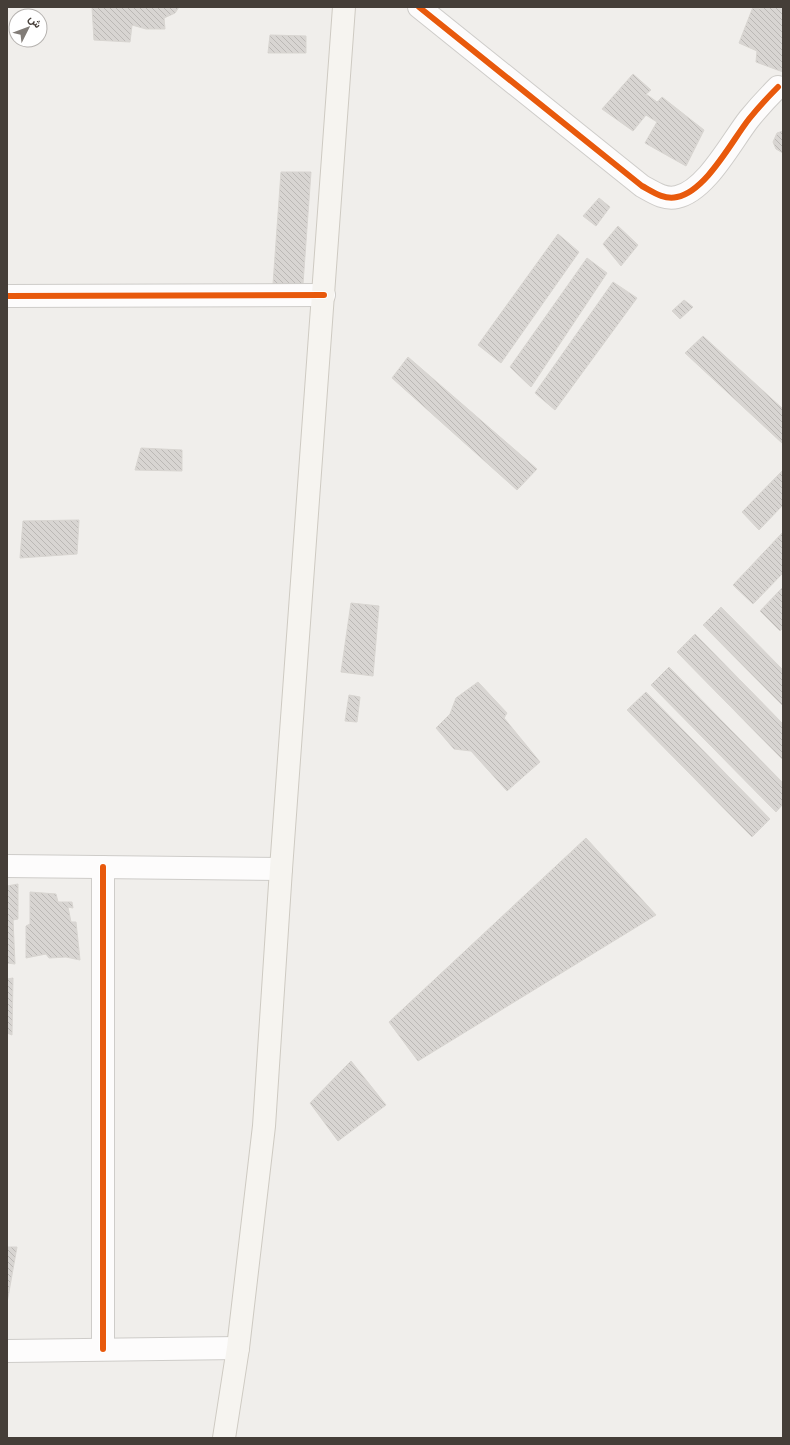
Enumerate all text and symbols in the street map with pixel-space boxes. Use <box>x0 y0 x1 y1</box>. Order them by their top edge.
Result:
north arrow <box>8 8 48 48</box>
text: ش <box>26 12 44 31</box>

